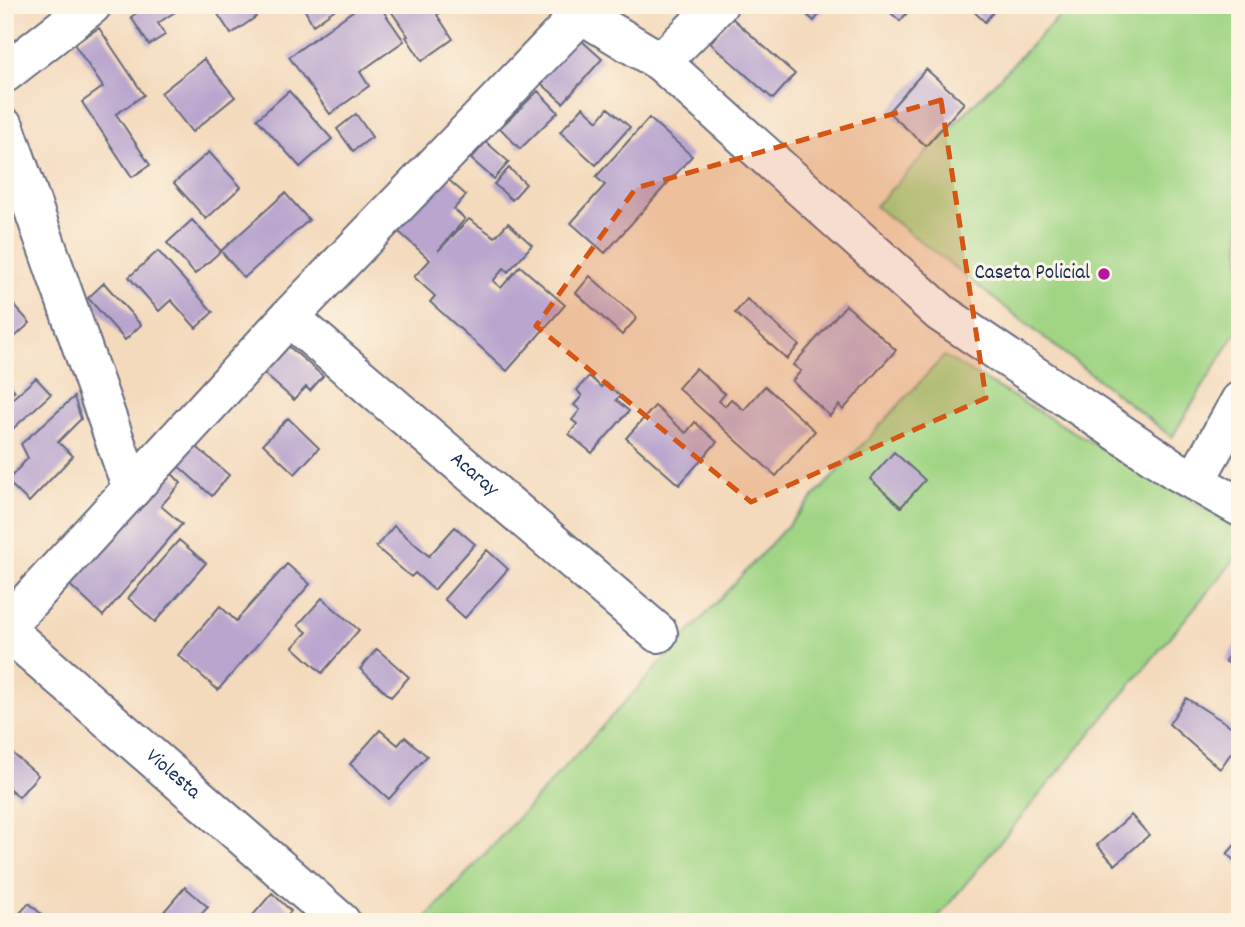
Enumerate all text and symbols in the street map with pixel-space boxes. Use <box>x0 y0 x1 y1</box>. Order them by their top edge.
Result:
place label: Caseta Policial <box>974 259 1090 289</box>
marker: Caseta Policial <box>1096 266 1112 282</box>
street label: Acaray <box>443 445 505 505</box>
street label: Violesta <box>138 743 207 808</box>

